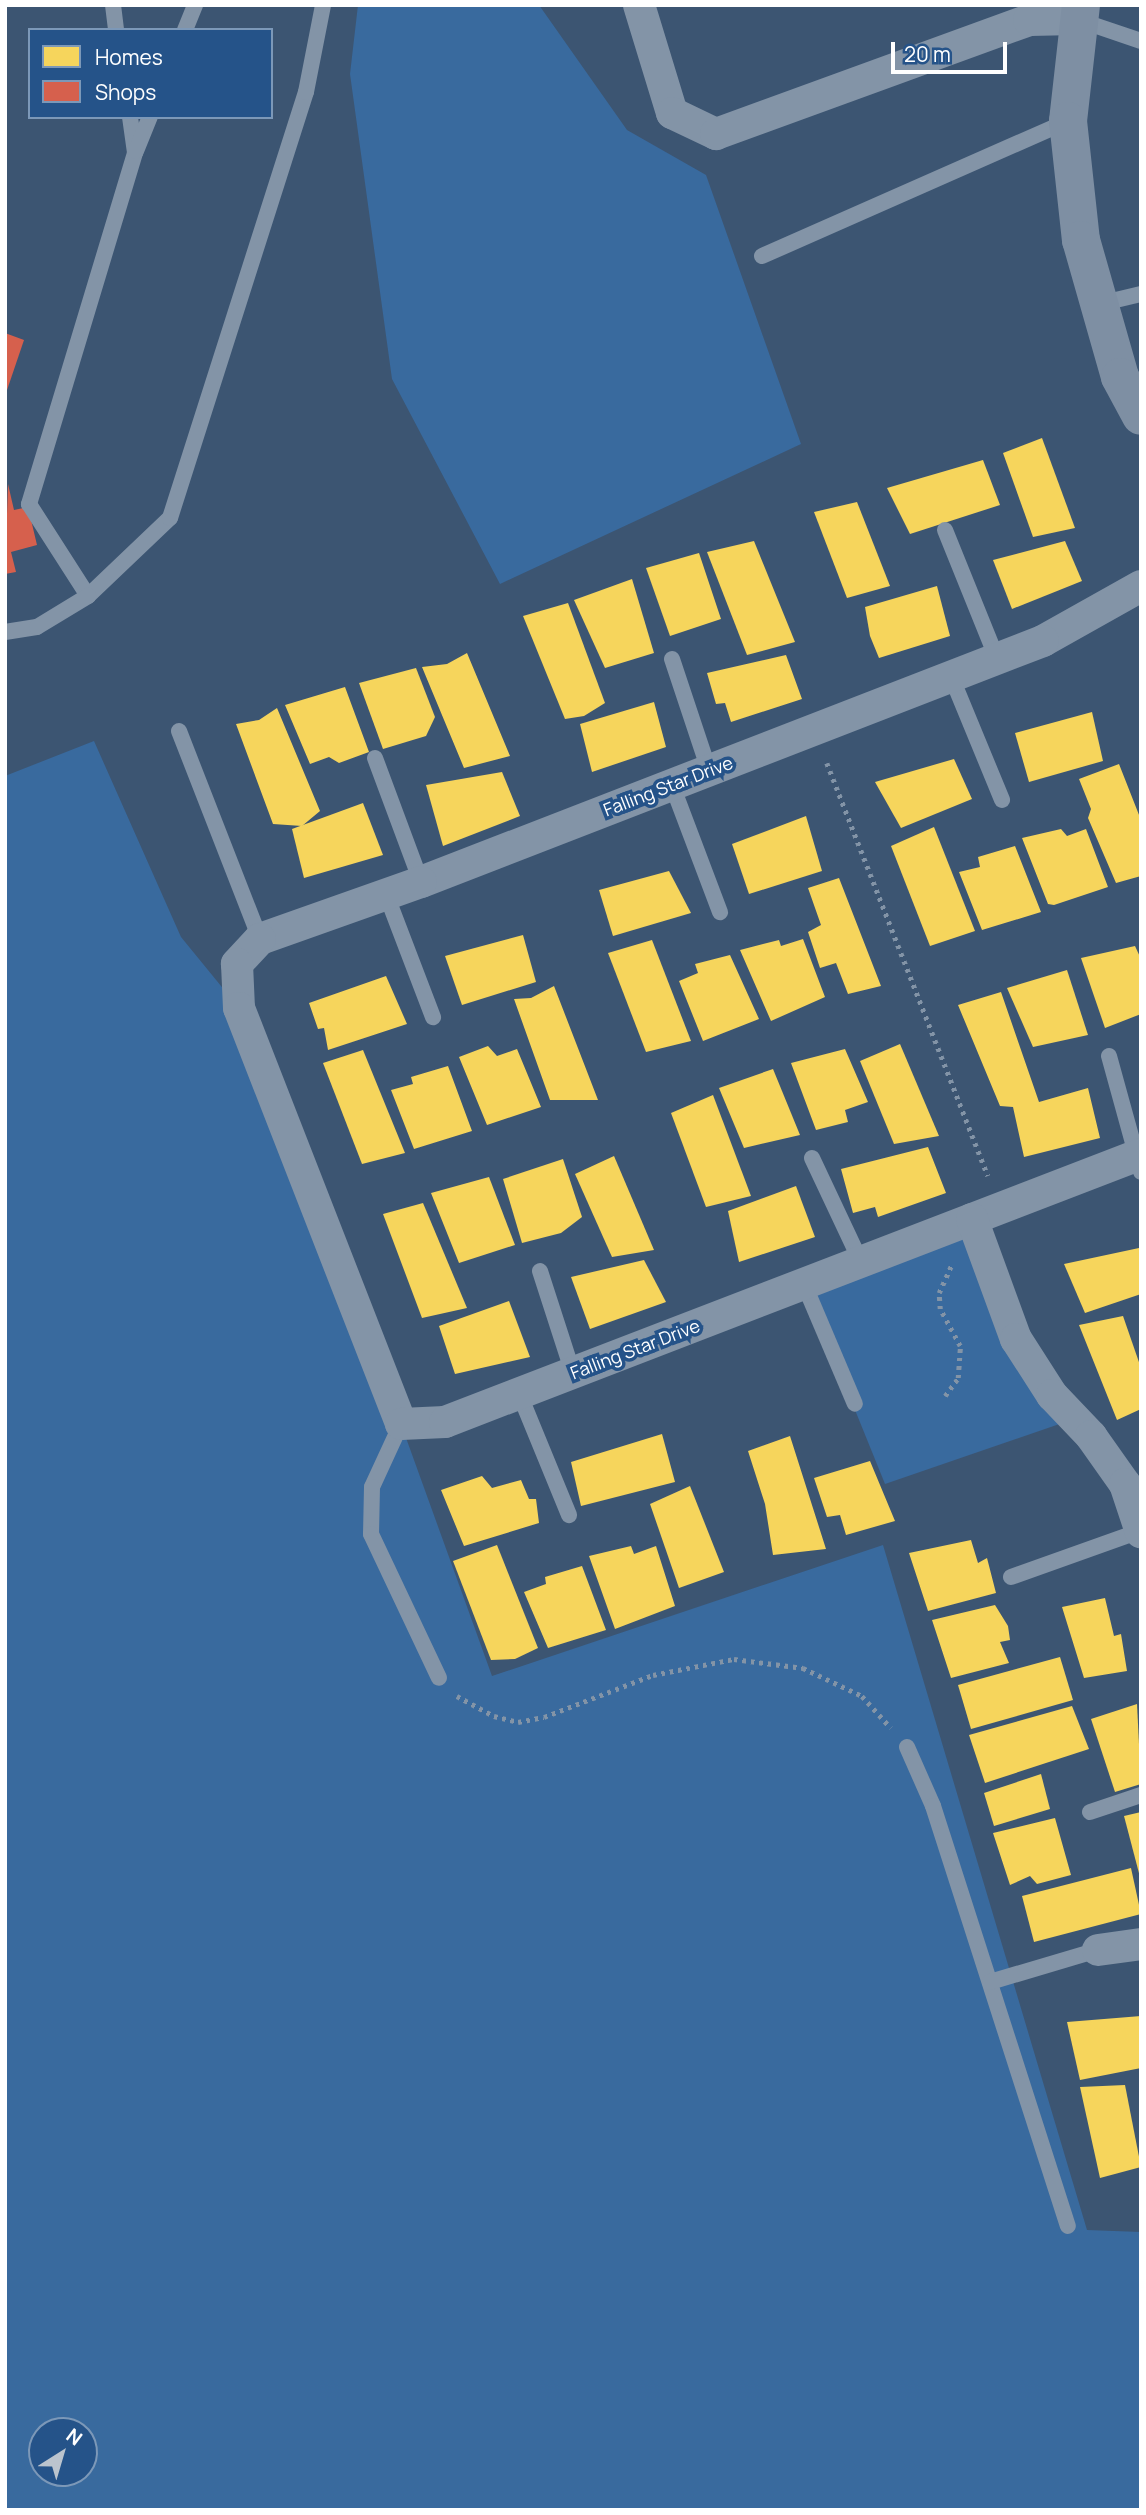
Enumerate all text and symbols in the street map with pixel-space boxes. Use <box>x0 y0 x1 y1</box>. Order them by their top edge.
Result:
legend <box>28 28 273 119</box>
scale bar <box>894 28 1010 72</box>
text: 20 m <box>904 40 951 68</box>
text: Homes <box>95 43 163 71</box>
text: Shops <box>95 78 156 106</box>
street label: Falling Star Drive <box>600 751 736 821</box>
street label: Falling Star Drive <box>567 1314 703 1384</box>
north arrow <box>28 2417 98 2487</box>
text: N <box>61 2422 88 2451</box>

